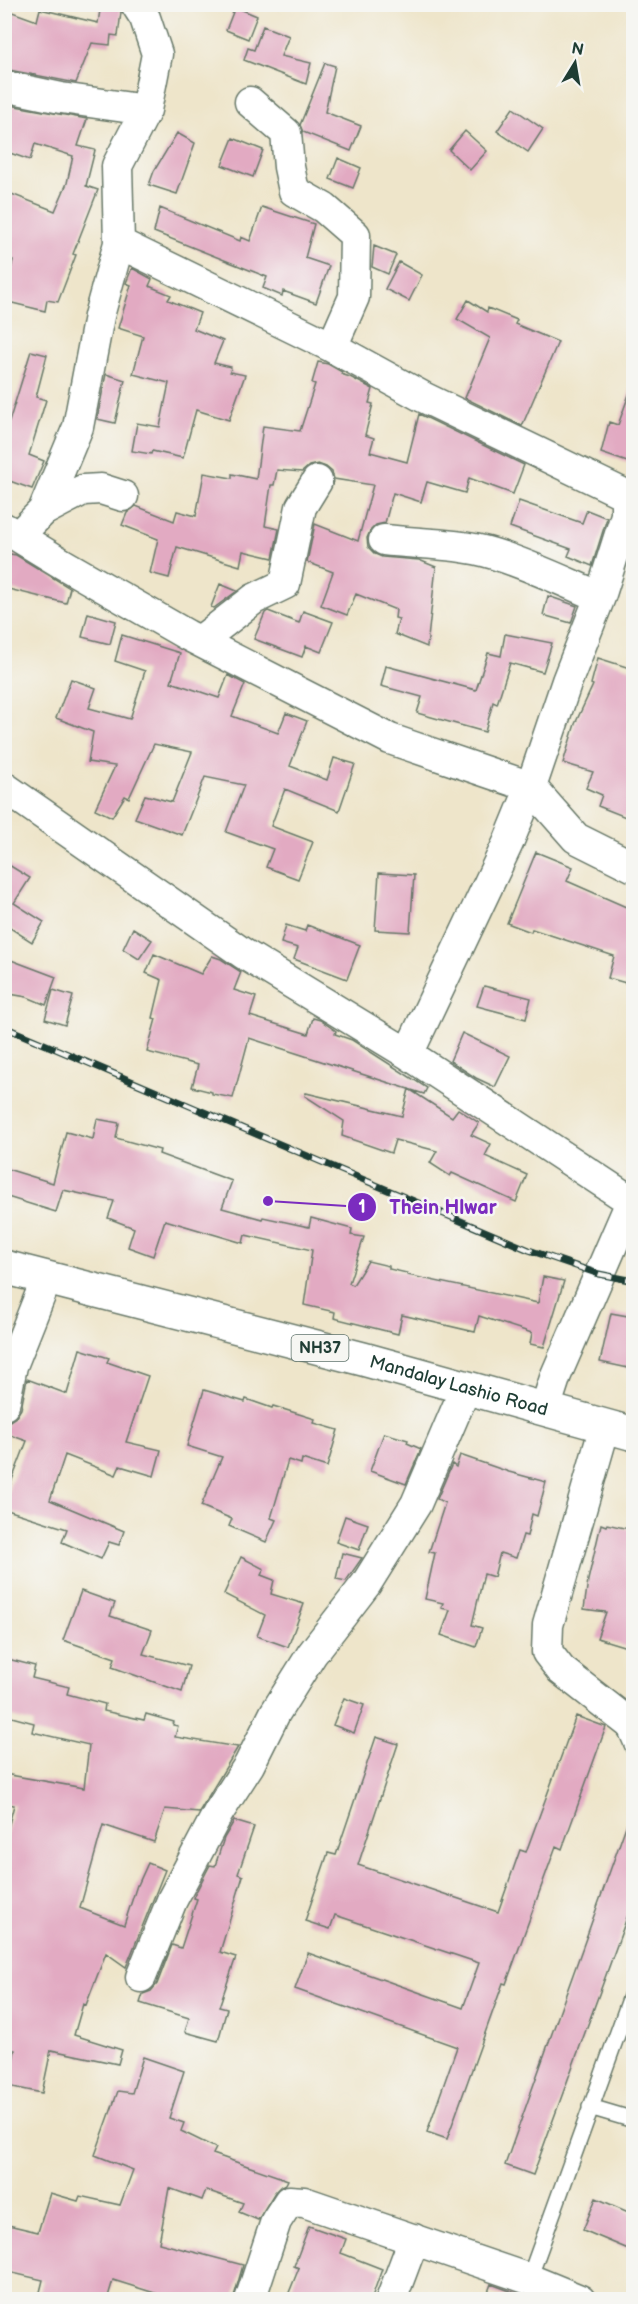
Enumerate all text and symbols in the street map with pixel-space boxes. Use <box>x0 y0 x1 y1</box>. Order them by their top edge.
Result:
north arrow <box>545 33 605 93</box>
text: N <box>570 39 585 60</box>
callout: Thein Hlwar <box>347 1188 508 1226</box>
text: Thein Hlwar <box>389 1196 498 1220</box>
text: 1 <box>358 1197 366 1218</box>
road number: NH37 <box>292 1335 348 1361</box>
street label: Mandalay Lashio Road <box>367 1351 550 1420</box>

